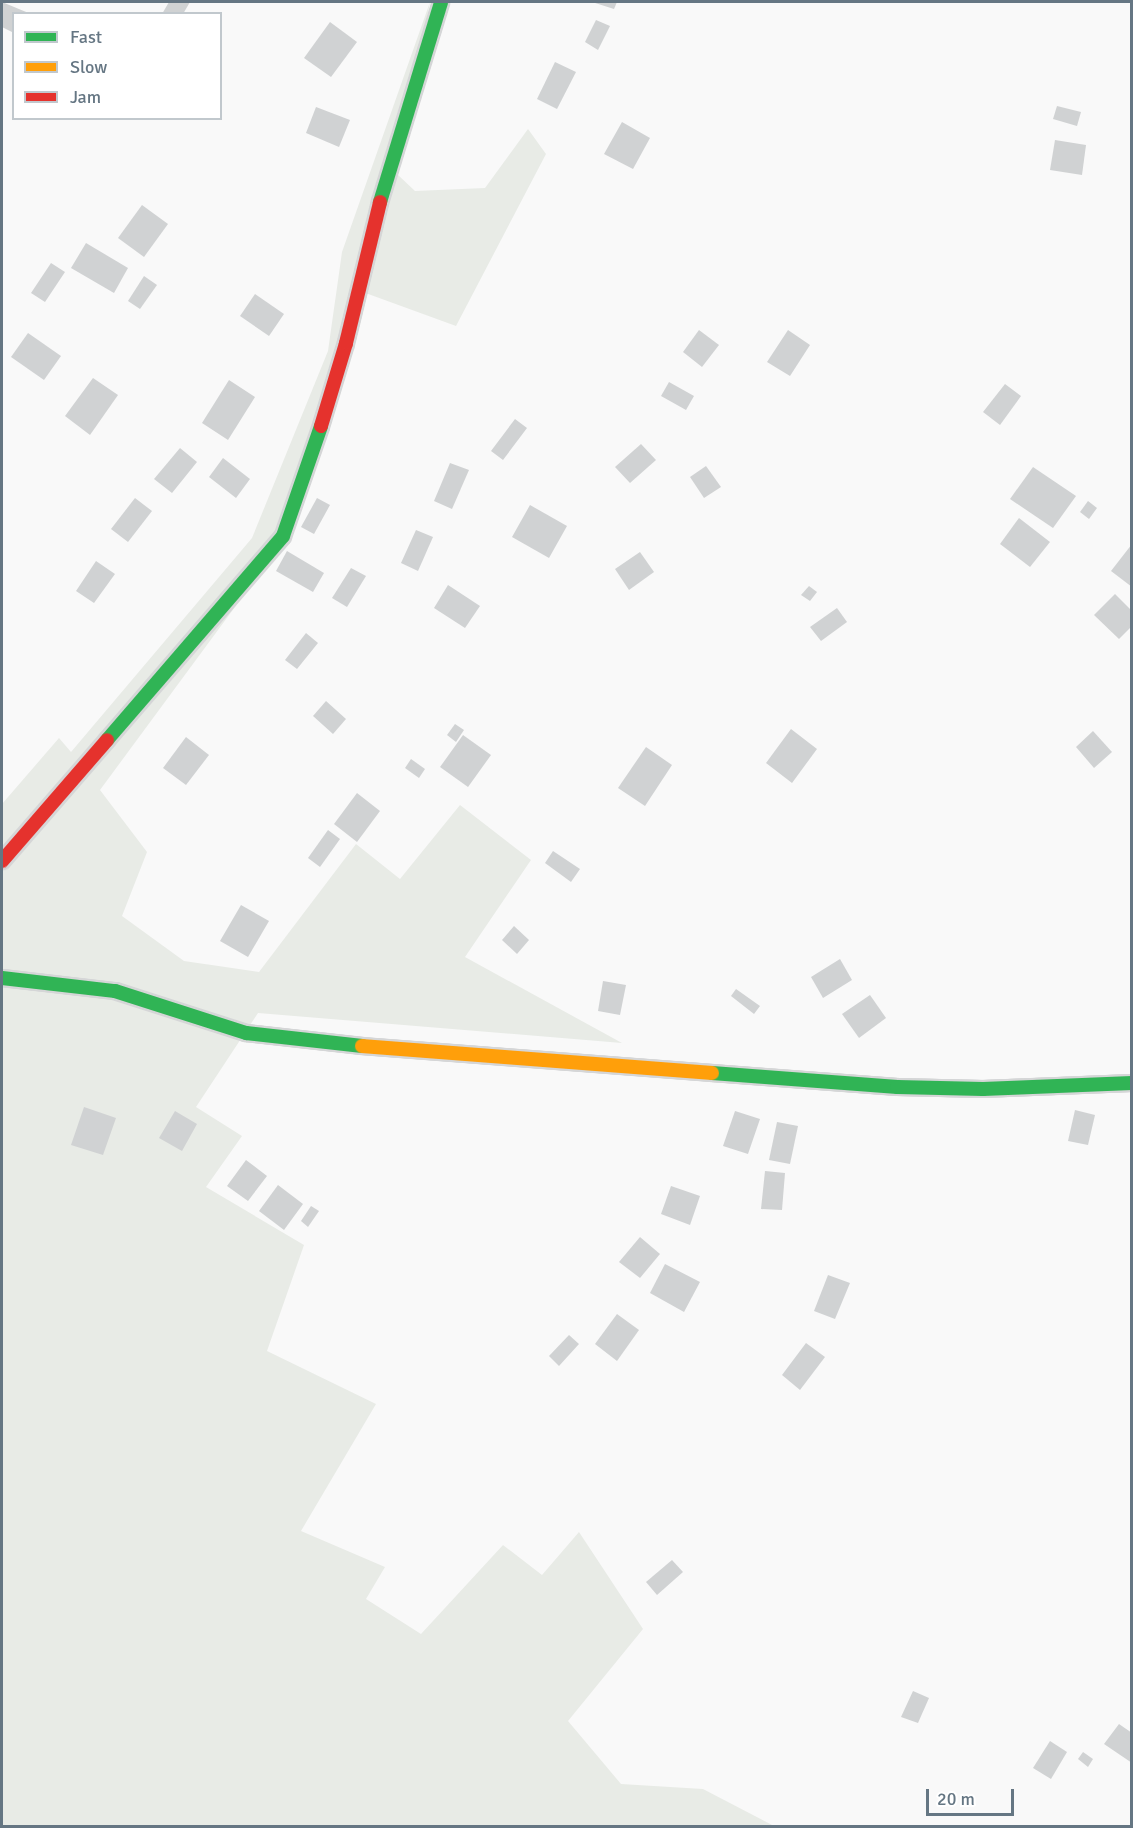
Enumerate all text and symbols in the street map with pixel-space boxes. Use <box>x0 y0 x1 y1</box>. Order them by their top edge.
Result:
legend <box>12 12 222 120</box>
text: Fast <box>70 26 102 48</box>
text: Slow <box>70 56 107 78</box>
text: Jam <box>70 86 101 108</box>
scale bar <box>929 1777 1018 1815</box>
text: 20 m <box>937 1788 975 1810</box>

